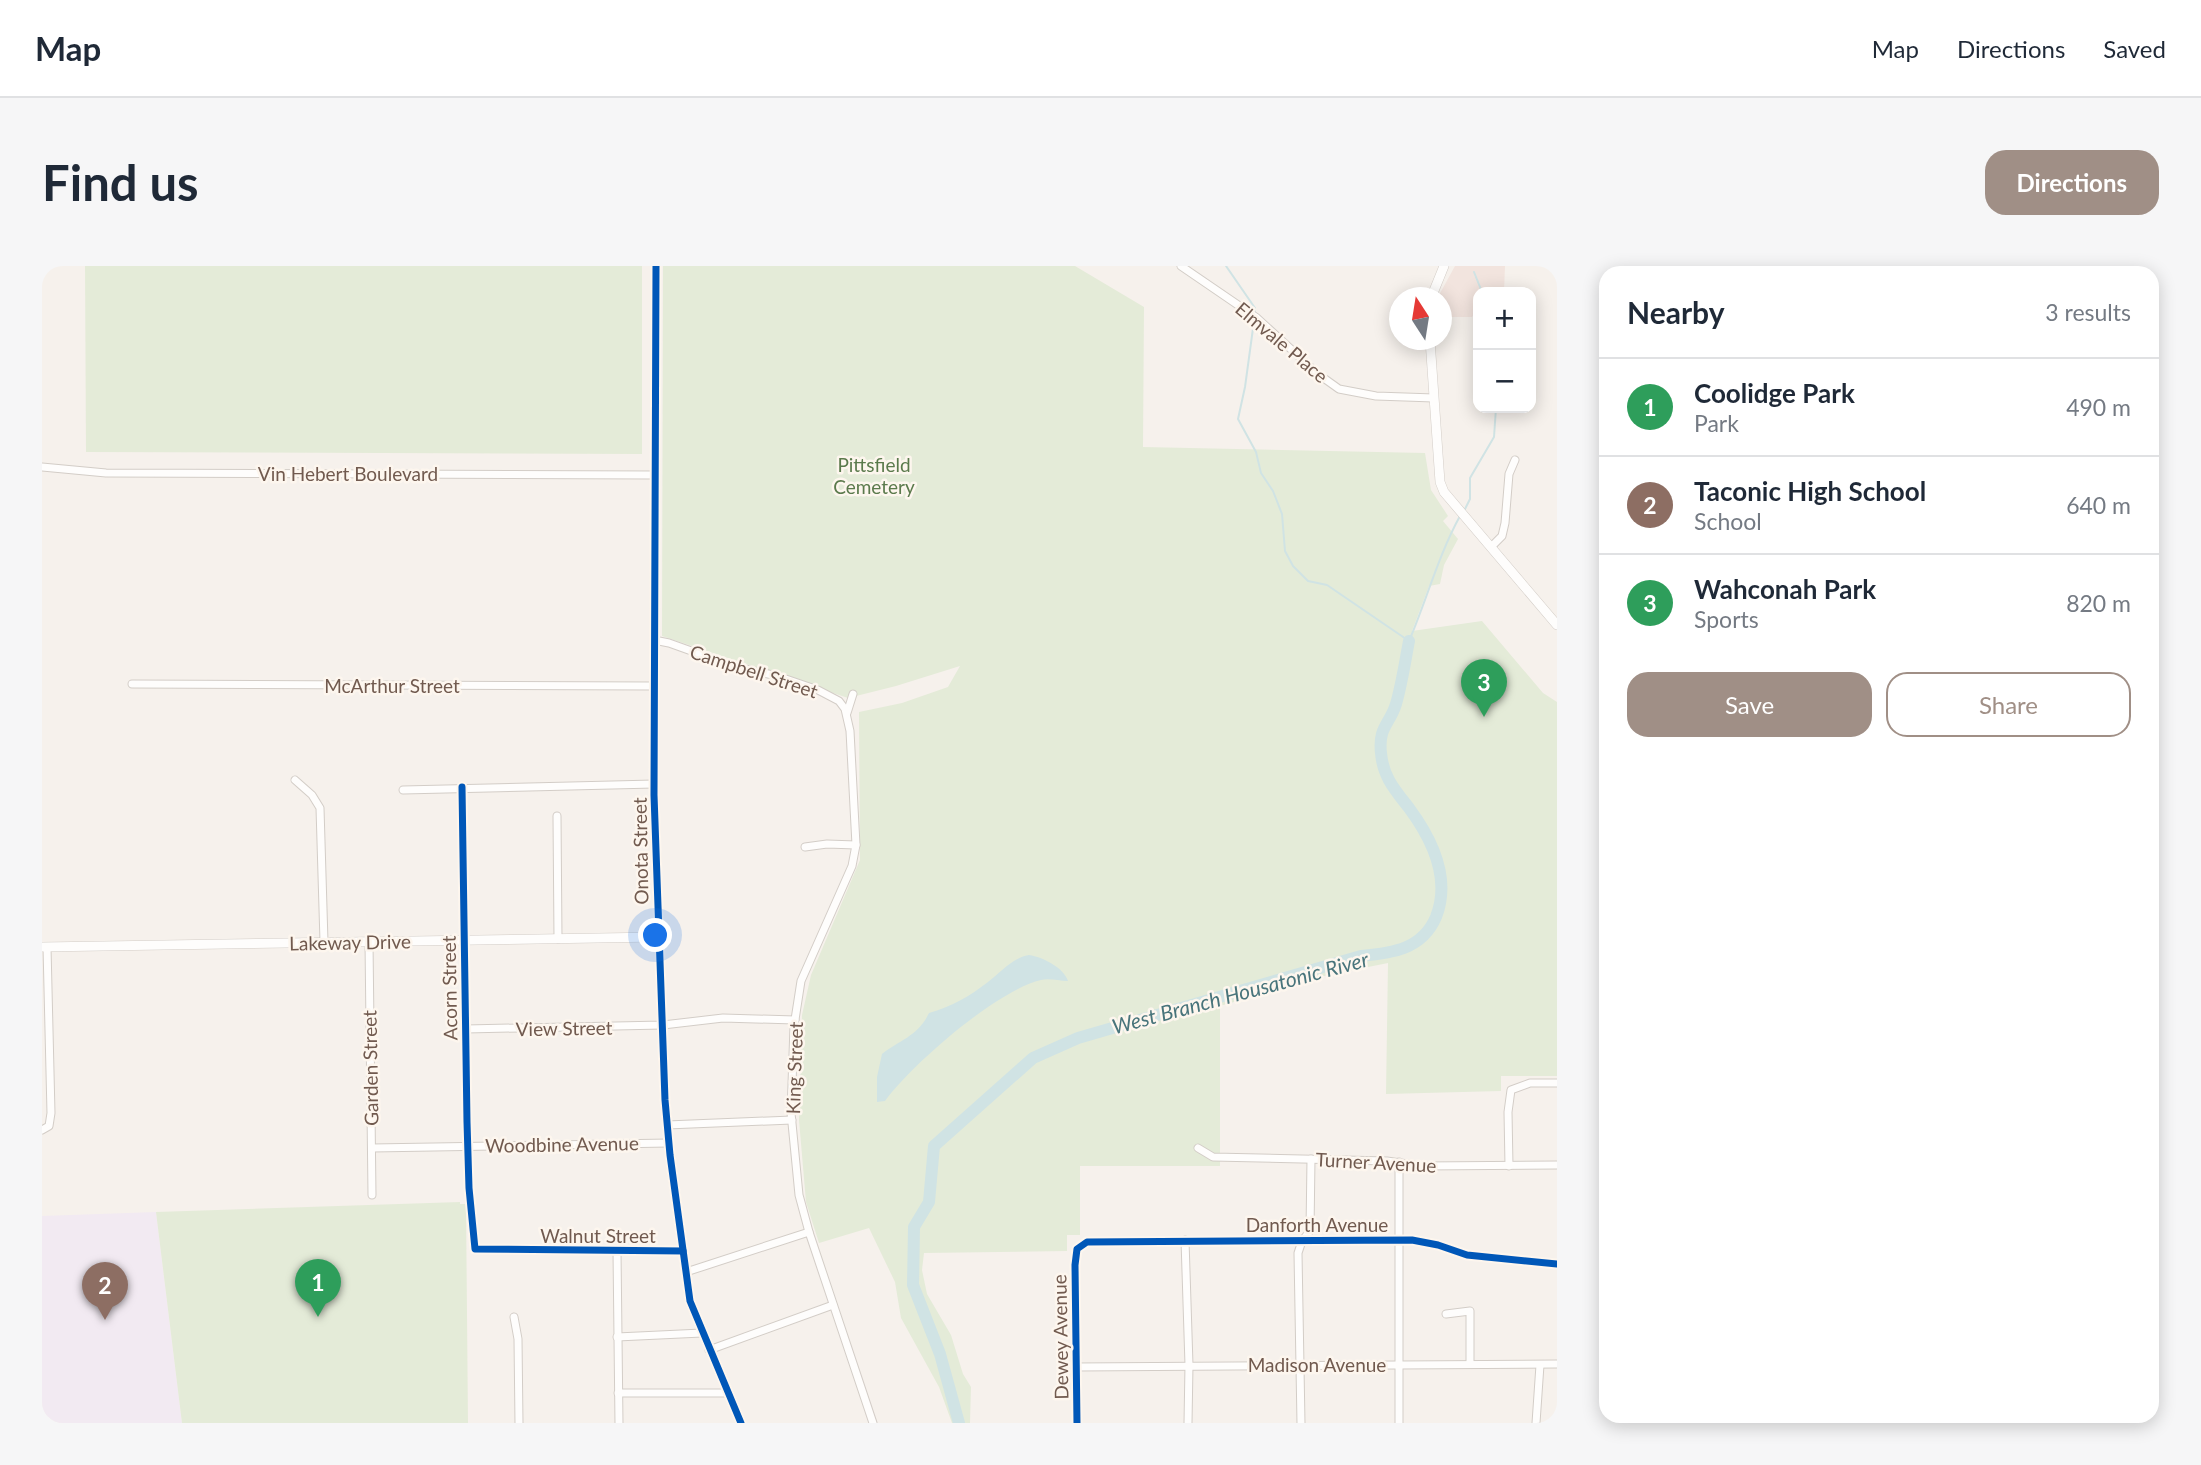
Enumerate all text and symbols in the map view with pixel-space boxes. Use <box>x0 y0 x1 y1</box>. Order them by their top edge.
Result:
text: Map <box>35 28 101 68</box>
text: Map <box>1872 34 1919 63</box>
text: Directions <box>1957 34 2065 63</box>
text: Saved <box>2103 34 2166 63</box>
button: Directions <box>1985 150 2159 215</box>
text: Find us <box>42 153 199 211</box>
north arrow <box>1389 287 1452 350</box>
map controls <box>1473 287 1536 413</box>
button: + <box>1473 287 1536 350</box>
text: Nearby <box>1627 294 1725 330</box>
street label: Elmvale Place <box>1231 297 1333 387</box>
text: 3 results <box>2045 298 2131 326</box>
button: − <box>1473 350 1536 413</box>
text: Coolidge Park <box>1694 377 1855 409</box>
text: 1 <box>1643 393 1657 421</box>
text: 490 m <box>2066 393 2131 421</box>
text: Park <box>1694 409 1739 437</box>
park label: Pittsfield Cemetery <box>833 453 915 498</box>
street label: Vin Hebert Boulevard <box>258 462 438 485</box>
text: Taconic High School <box>1694 475 1926 507</box>
text: 2 <box>1643 491 1657 519</box>
text: 640 m <box>2066 491 2131 519</box>
text: School <box>1694 507 1762 535</box>
text: Wahconah Park <box>1694 573 1876 605</box>
text: 3 <box>1643 589 1657 617</box>
text: 820 m <box>2066 589 2131 617</box>
text: Sports <box>1694 605 1759 633</box>
street label: Campbell Street <box>687 640 821 703</box>
pin: 3 <box>1461 659 1507 717</box>
button: Save <box>1627 672 1872 737</box>
button: Share <box>1886 672 2131 737</box>
street label: McArthur Street <box>324 674 460 697</box>
street label: Onota Street <box>628 797 652 905</box>
your location <box>638 918 672 952</box>
street label: Lakeway Drive <box>289 929 411 955</box>
street label: Acorn Street <box>437 935 461 1041</box>
water label: West Branch Housatonic River <box>1109 945 1372 1038</box>
street label: Garden Street <box>357 1010 383 1126</box>
street label: View Street <box>515 1016 613 1040</box>
street label: King Street <box>781 1021 807 1115</box>
street label: Woodbine Avenue <box>485 1131 639 1157</box>
street label: Turner Avenue <box>1315 1147 1437 1177</box>
street label: Danforth Avenue <box>1246 1213 1388 1236</box>
street label: Walnut Street <box>540 1224 656 1247</box>
pin: 1 <box>295 1259 341 1317</box>
pin: 2 <box>82 1262 128 1320</box>
street label: Dewey Avenue <box>1047 1274 1073 1400</box>
street label: Madison Avenue <box>1248 1353 1386 1376</box>

